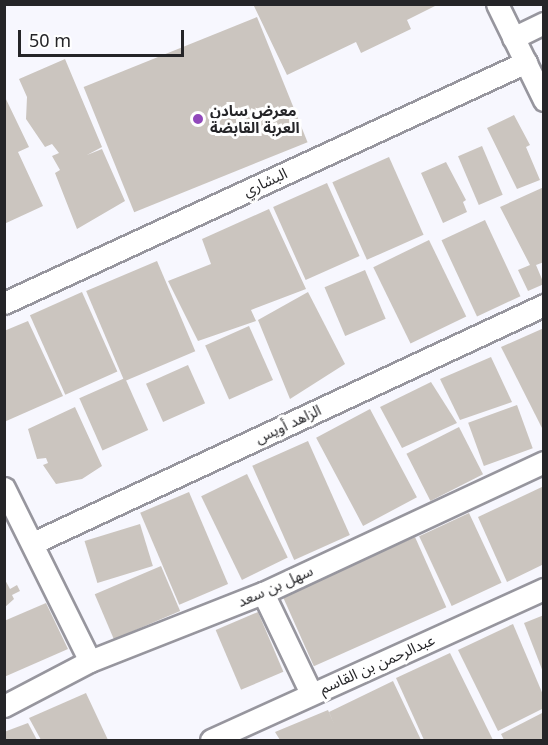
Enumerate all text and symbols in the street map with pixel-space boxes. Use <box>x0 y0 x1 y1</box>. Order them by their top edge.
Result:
scale bar <box>21 18 188 56</box>
text: 50 m <box>29 28 71 52</box>
place label: معرض سادن العربة القابضة <box>210 101 300 136</box>
marker: معرض سادن العربة القابضة <box>191 112 205 126</box>
street label: البشاري <box>240 164 290 200</box>
street label: الزاهد أويس <box>252 401 324 447</box>
street label: سهل بن سعد <box>234 561 316 611</box>
street label: عبدالرحمن بن القاسم <box>317 631 437 697</box>

